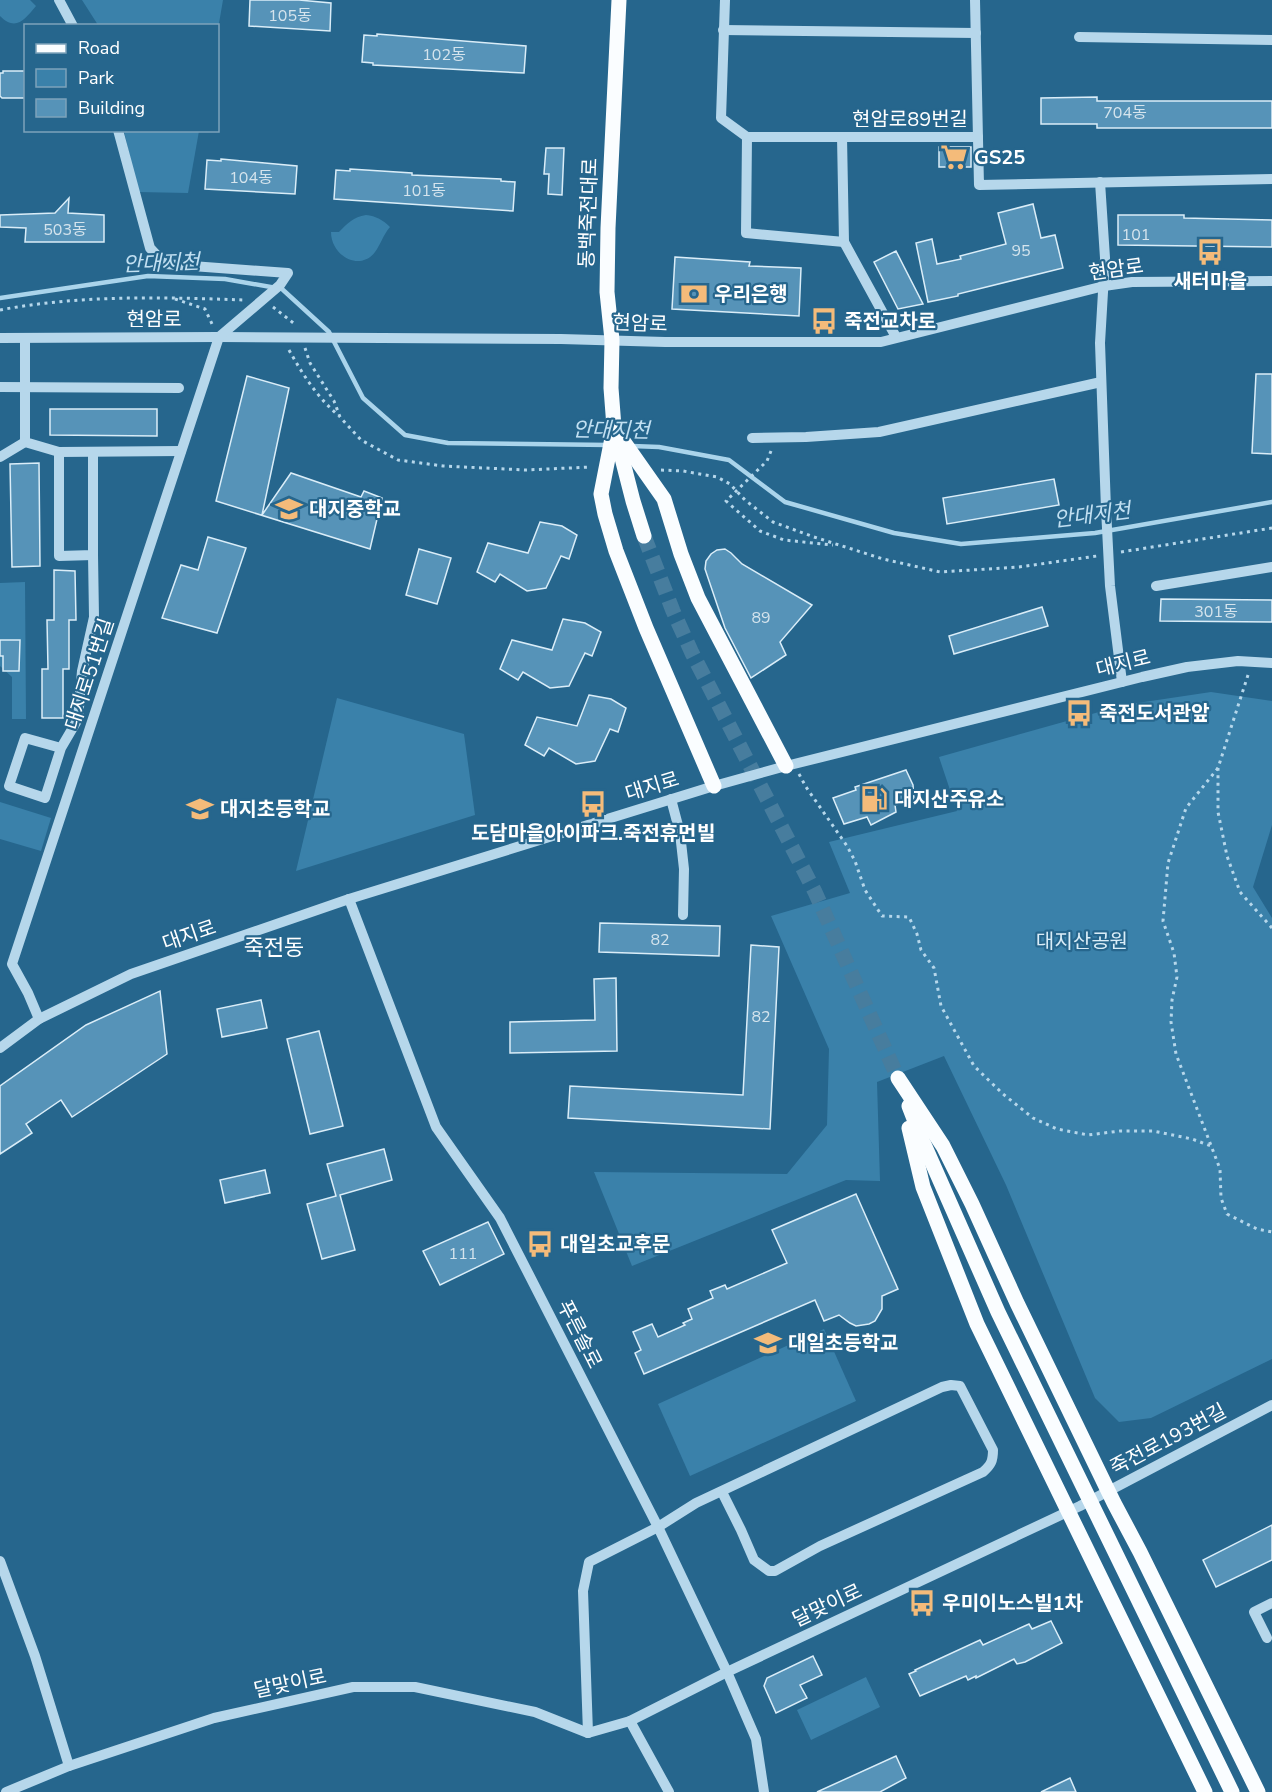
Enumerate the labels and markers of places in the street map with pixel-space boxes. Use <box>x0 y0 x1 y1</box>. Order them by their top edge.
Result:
supermarket icon: GS25 <box>939 142 969 172</box>
place label: GS25 <box>974 144 1025 171</box>
bus stop icon: 새터마을 <box>1195 237 1225 267</box>
place label: 새터마을 <box>1173 268 1247 295</box>
bank icon: 우리은행 <box>679 279 709 309</box>
place label: 우리은행 <box>714 281 788 308</box>
bus stop icon: 죽전교차로 <box>809 306 839 336</box>
place label: 죽전교차로 <box>844 308 936 335</box>
school or university icon: 대지중학교 <box>274 494 304 524</box>
place label: 대지중학교 <box>309 496 401 523</box>
bus stop icon: 죽전도서관앞 <box>1064 698 1094 728</box>
place label: 죽전도서관앞 <box>1099 700 1210 727</box>
fuel station icon: 대지산주유소 <box>859 784 889 814</box>
place label: 대지산주유소 <box>894 786 1004 813</box>
bus stop icon: 도담마을아이파크.죽전휴먼빌 <box>578 789 608 819</box>
school or university icon: 대지초등학교 <box>185 794 215 824</box>
place label: 대지초등학교 <box>220 796 330 823</box>
place label: 도담마을아이파크.죽전휴먼빌 <box>471 820 715 847</box>
bus stop icon: 대일초교후문 <box>525 1229 555 1259</box>
place label: 대일초교후문 <box>560 1231 670 1258</box>
school or university icon: 대일초등학교 <box>753 1328 783 1358</box>
place label: 대일초등학교 <box>788 1330 898 1357</box>
bus stop icon: 우미이노스빌1차 <box>907 1588 937 1618</box>
place label: 우미이노스빌1차 <box>942 1590 1083 1617</box>

